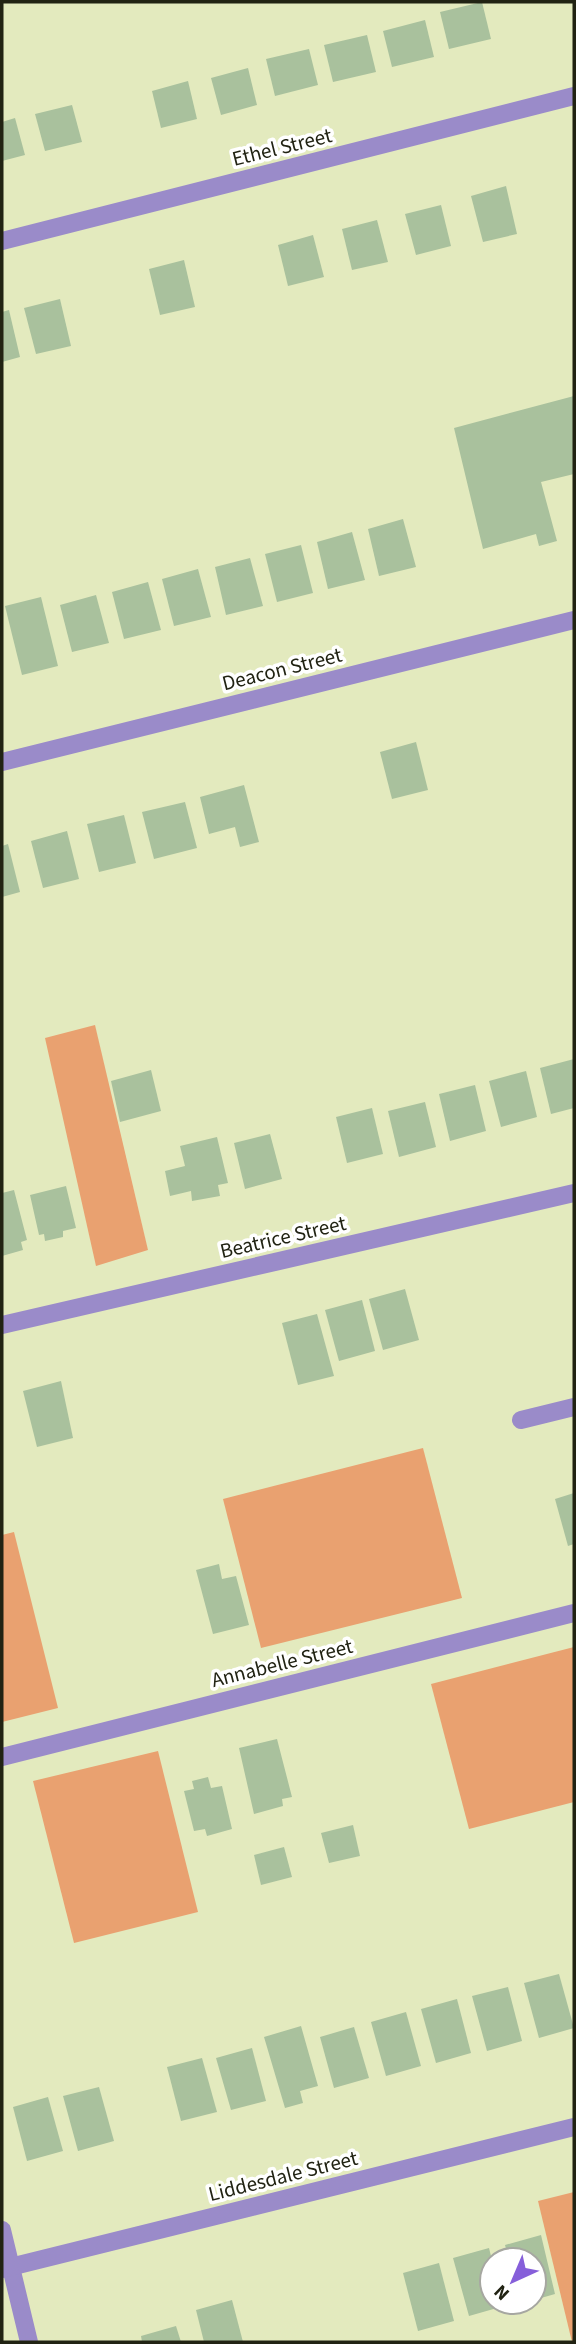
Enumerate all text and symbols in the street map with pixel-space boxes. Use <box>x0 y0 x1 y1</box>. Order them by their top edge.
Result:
street label: Ethel Street <box>229 120 335 174</box>
street label: Deacon Street <box>219 640 345 698</box>
street label: Beatrice Street <box>217 1208 349 1266</box>
street label: Annabelle Street <box>208 1631 356 1695</box>
street label: Liddesdale Street <box>205 2143 361 2209</box>
north arrow <box>478 2246 548 2316</box>
text: N <box>488 2278 516 2306</box>

